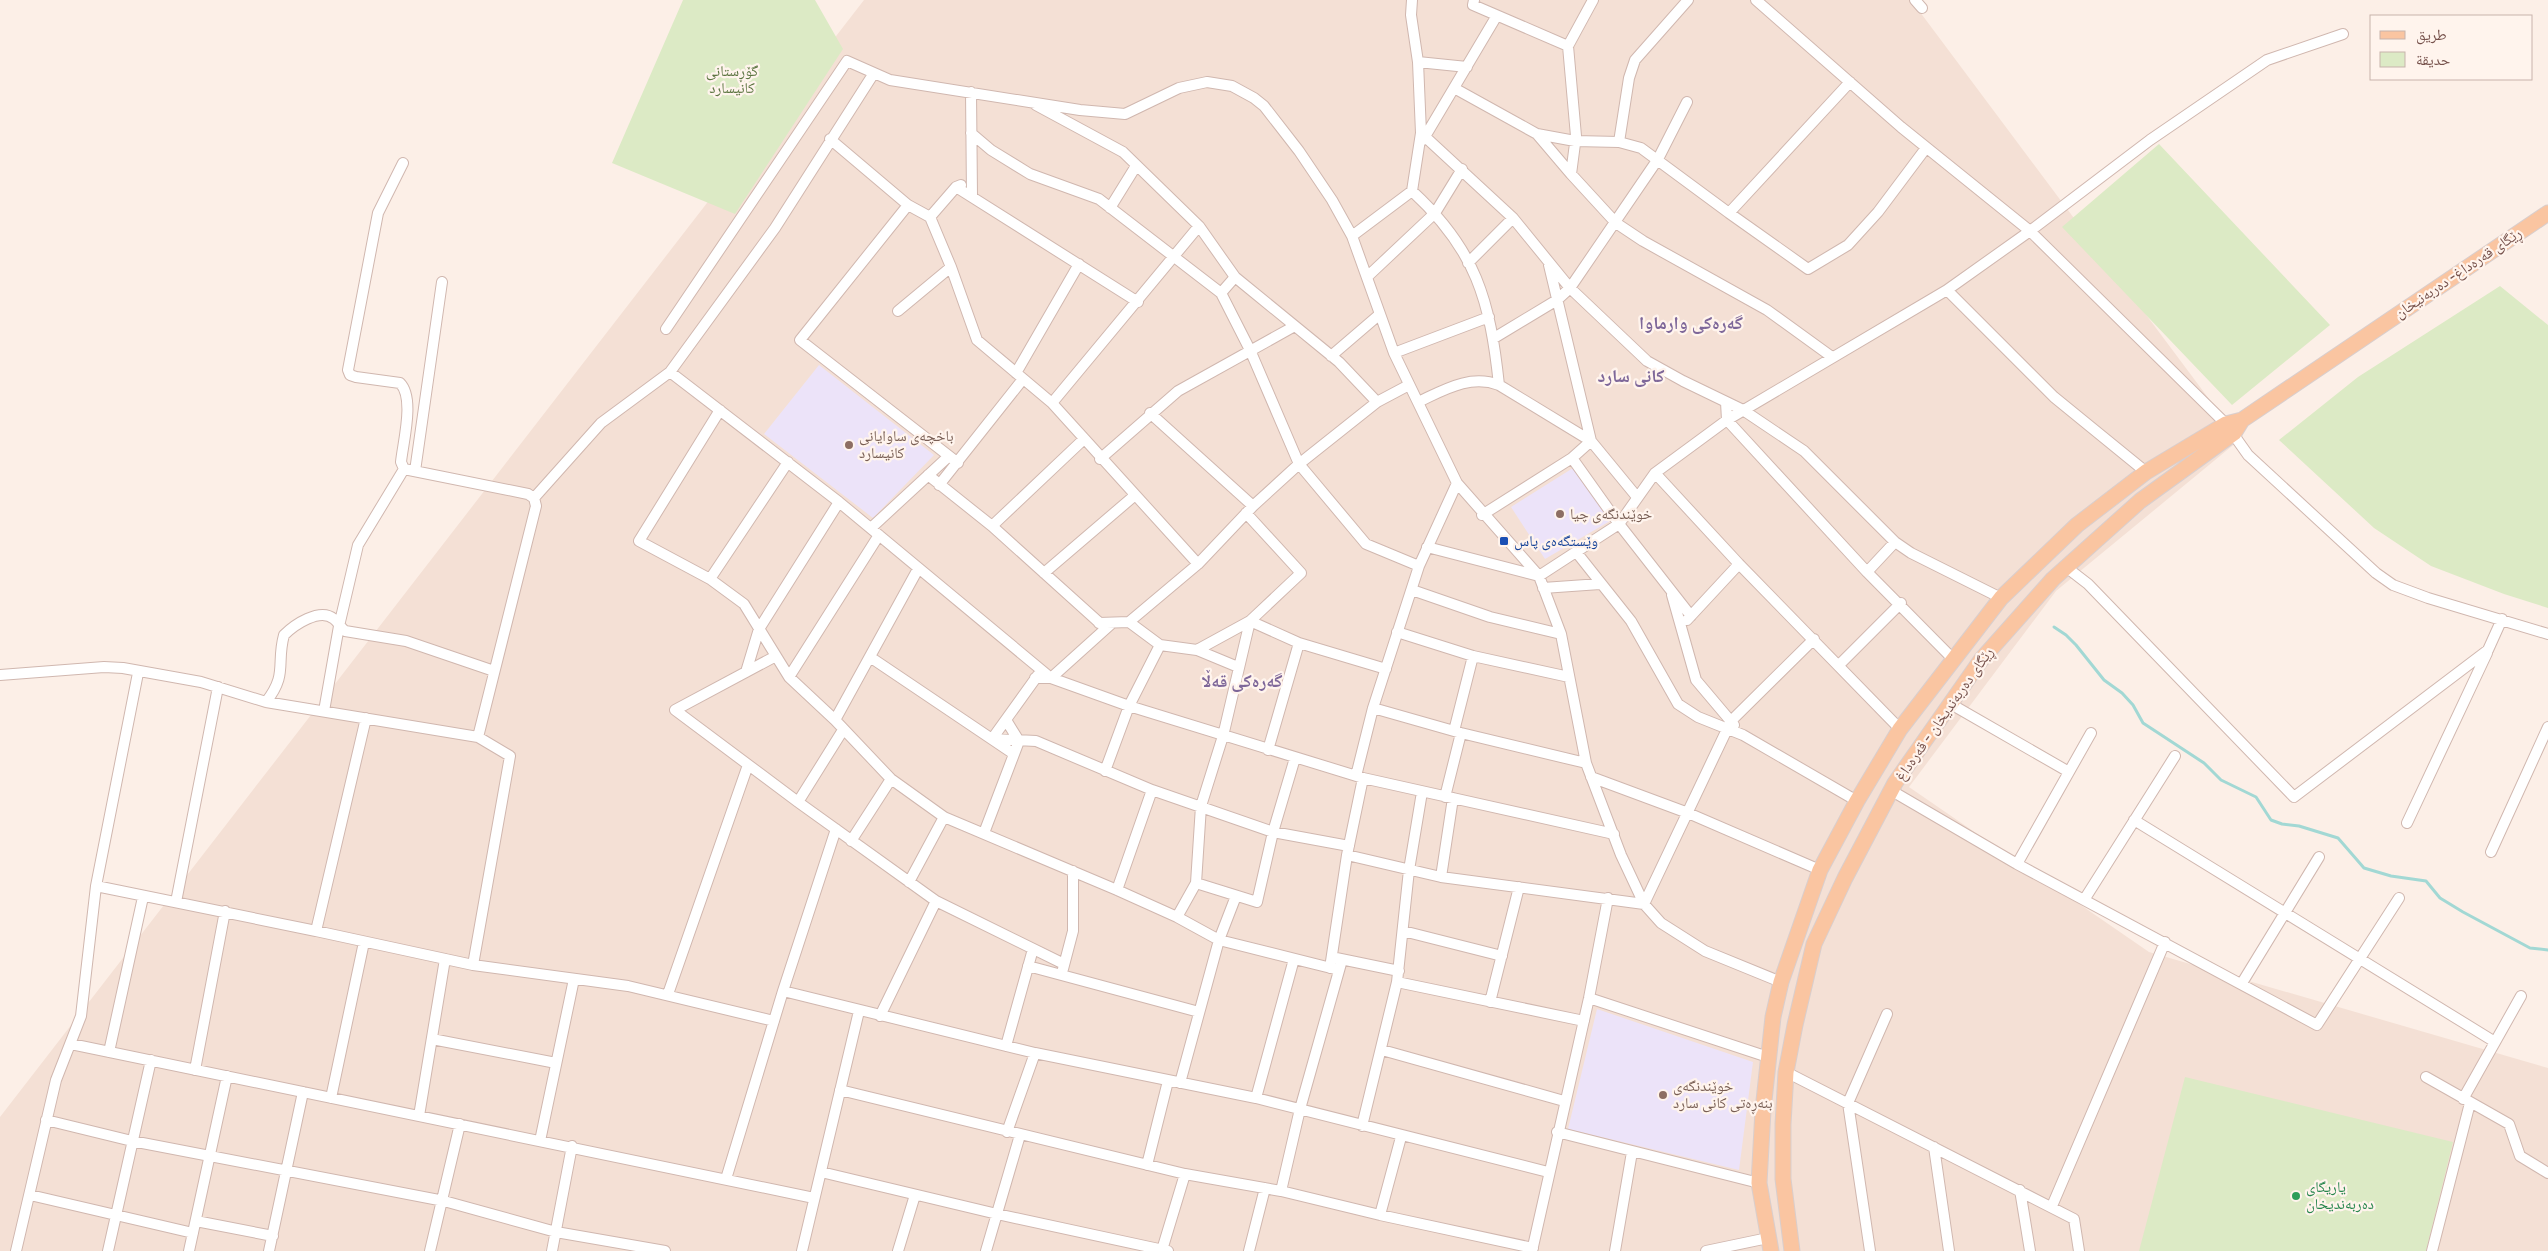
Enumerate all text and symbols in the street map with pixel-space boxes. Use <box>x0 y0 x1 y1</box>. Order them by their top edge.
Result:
legend <box>2370 15 2533 80</box>
text: طريق <box>2416 26 2447 45</box>
text: حديقة <box>2416 51 2451 69</box>
park label: گۆڕستانی کانیسارد <box>706 62 759 97</box>
street label: ڕێگاى قه‌ره‌داغ- ده‌ربه‌نیخان <box>2391 224 2527 325</box>
district label: گەرەکی وارماوا <box>1639 312 1743 334</box>
district label: کانی سارد <box>1598 365 1665 387</box>
place label: باخچەی ساوایانی کانیسارد <box>859 427 954 462</box>
marker: باخچەی ساوایانی کانیسارد <box>843 439 855 451</box>
place label: خوێندنگەی چیا <box>1570 505 1653 524</box>
marker: خوێندنگەی چیا <box>1554 508 1566 520</box>
place label: وێستگەەی پاس <box>1514 532 1598 551</box>
marker: وێستگەەی پاس <box>1498 535 1510 547</box>
street label: ڕێگای دەربەندیخان - قەرەداغ <box>1891 643 2000 786</box>
district label: گەرەکی قەڵا <box>1201 669 1283 692</box>
place label: خوێندنگەی بنەڕەتی کانی سارد <box>1673 1077 1773 1115</box>
marker: خوێندنگەی بنەڕەتی کانی سارد <box>1657 1089 1669 1101</box>
place label: یاریگاى ده‌ربه‌ندیخان <box>2306 1178 2374 1214</box>
marker: یاریگاى ده‌ربه‌ندیخان <box>2290 1190 2302 1202</box>

